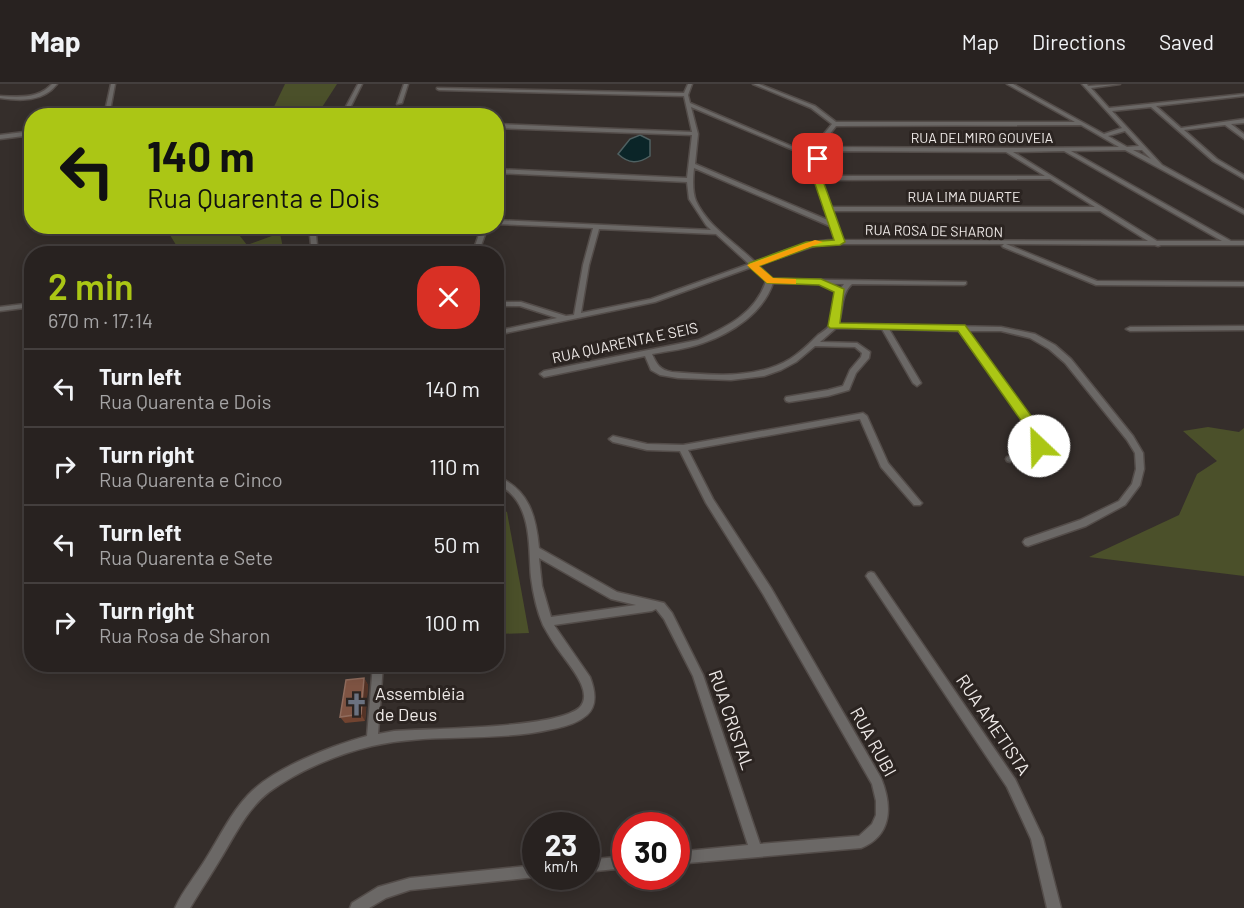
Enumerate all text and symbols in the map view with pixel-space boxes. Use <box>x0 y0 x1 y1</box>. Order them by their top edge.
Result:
text: Map <box>30 24 81 58</box>
text: Map <box>962 29 999 54</box>
text: Directions <box>1032 29 1126 54</box>
text: Saved <box>1159 29 1214 54</box>
street label: RUA DELMIRO GOUVEIA <box>911 129 1054 146</box>
text: 140 m <box>147 130 255 180</box>
icon: left <box>48 132 126 210</box>
pin <box>792 133 843 184</box>
icon: arrive <box>801 142 834 175</box>
text: Rua Quarenta e Dois <box>147 181 380 213</box>
street label: RUA LIMA DUARTE <box>908 188 1020 205</box>
street label: RUA ROSA DE SHARON <box>865 221 1003 240</box>
text: 2 min <box>48 264 134 307</box>
button: close <box>417 266 480 329</box>
text: 670 m · 17:14 <box>48 308 153 332</box>
street label: RUA QUARENTA E SEIS <box>550 318 700 366</box>
text: Turn left <box>99 363 182 389</box>
icon: left <box>48 372 81 405</box>
text: 140 m <box>425 375 480 401</box>
text: Rua Quarenta e Dois <box>99 389 271 413</box>
position arrow <box>1007 414 1071 478</box>
text: Turn right <box>99 441 194 467</box>
icon: right <box>48 450 81 483</box>
text: 110 m <box>430 453 480 479</box>
text: Rua Quarenta e Cinco <box>99 467 283 491</box>
text: Turn left <box>99 519 182 545</box>
icon: left <box>48 528 81 561</box>
text: 50 m <box>434 531 480 557</box>
text: Rua Quarenta e Sete <box>99 545 273 569</box>
text: Turn right <box>99 597 194 623</box>
icon: right <box>48 606 81 639</box>
text: 100 m <box>425 609 480 635</box>
text: Rua Rosa de Sharon <box>99 623 270 647</box>
street label: RUA CRISTAL <box>705 667 759 773</box>
street label: RUA AMETISTA <box>952 670 1036 779</box>
place label: Assembléia de Deus <box>375 682 465 725</box>
church icon: Assembléia de Deus <box>344 691 370 717</box>
street label: RUA RUBI <box>846 703 902 780</box>
speed limit sign: 30 <box>612 812 690 890</box>
text: 23 <box>545 826 577 862</box>
text: km/h <box>544 857 578 875</box>

